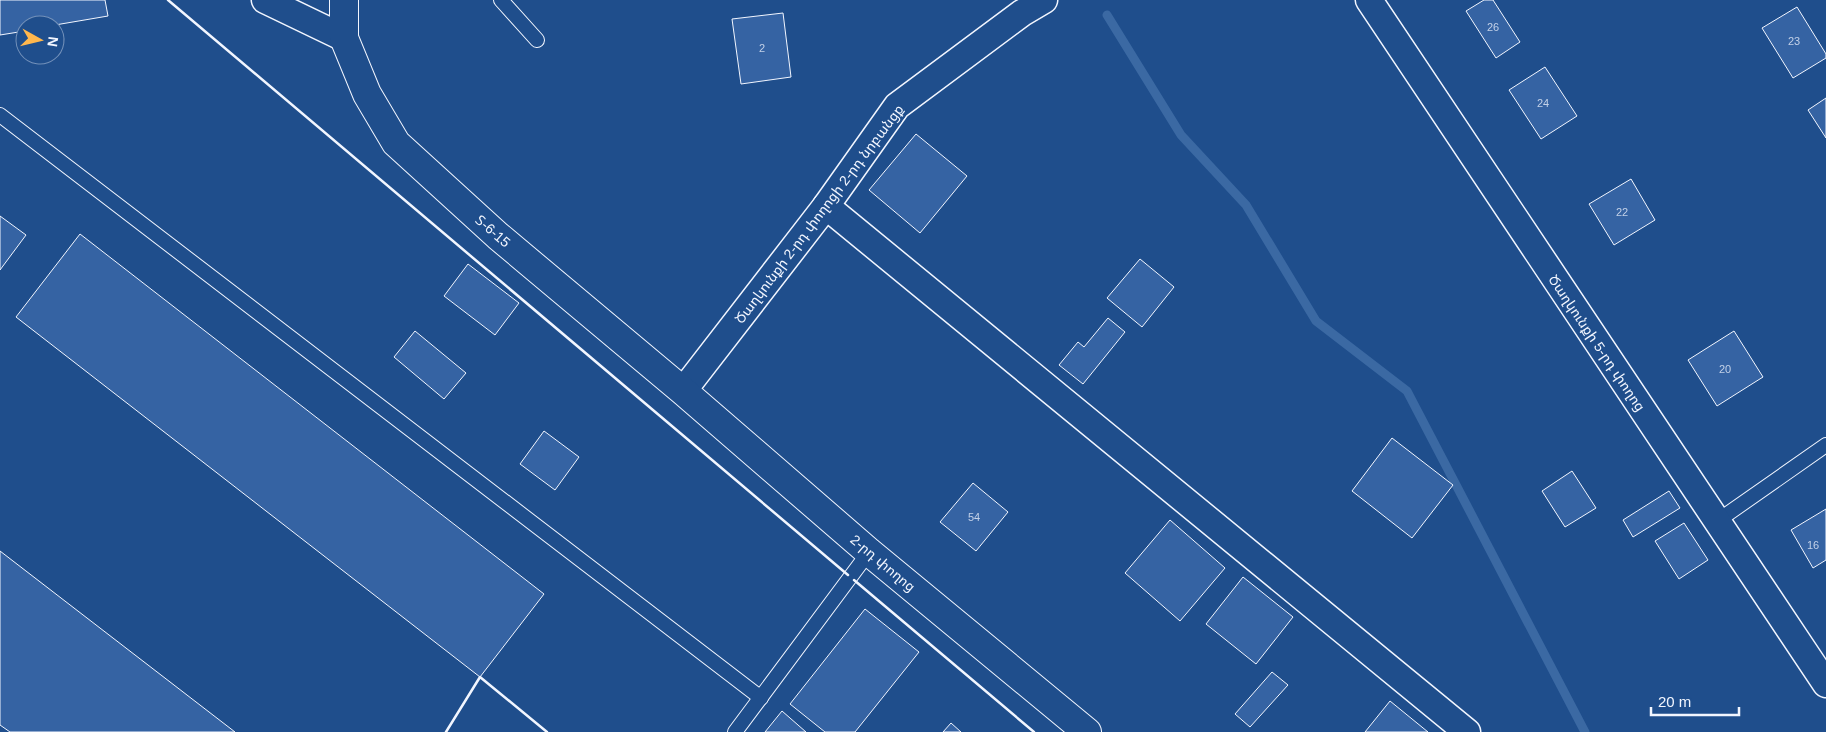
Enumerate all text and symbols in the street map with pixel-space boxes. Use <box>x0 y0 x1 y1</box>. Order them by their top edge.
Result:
north arrow <box>15 15 65 65</box>
house number: 26 <box>1487 21 1499 33</box>
house number: 23 <box>1788 35 1800 47</box>
text: N <box>44 36 62 48</box>
house number: 2 <box>759 42 765 54</box>
house number: 24 <box>1537 97 1549 109</box>
street label: Ծաղկունքի 2-րդ փողոցի 2-րդ նրբանցք <box>731 101 907 327</box>
house number: 22 <box>1616 206 1628 218</box>
street label: Տ-6-15 <box>472 212 514 251</box>
street label: Ծաղկունքի 5-րդ փողոց <box>1545 272 1649 414</box>
house number: 20 <box>1719 363 1731 375</box>
house number: 54 <box>968 511 980 523</box>
street label: 2-րդ փողոց <box>847 531 919 595</box>
house number: 16 <box>1807 539 1819 551</box>
scale bar <box>1651 684 1738 716</box>
text: 20 m <box>1658 693 1691 710</box>

